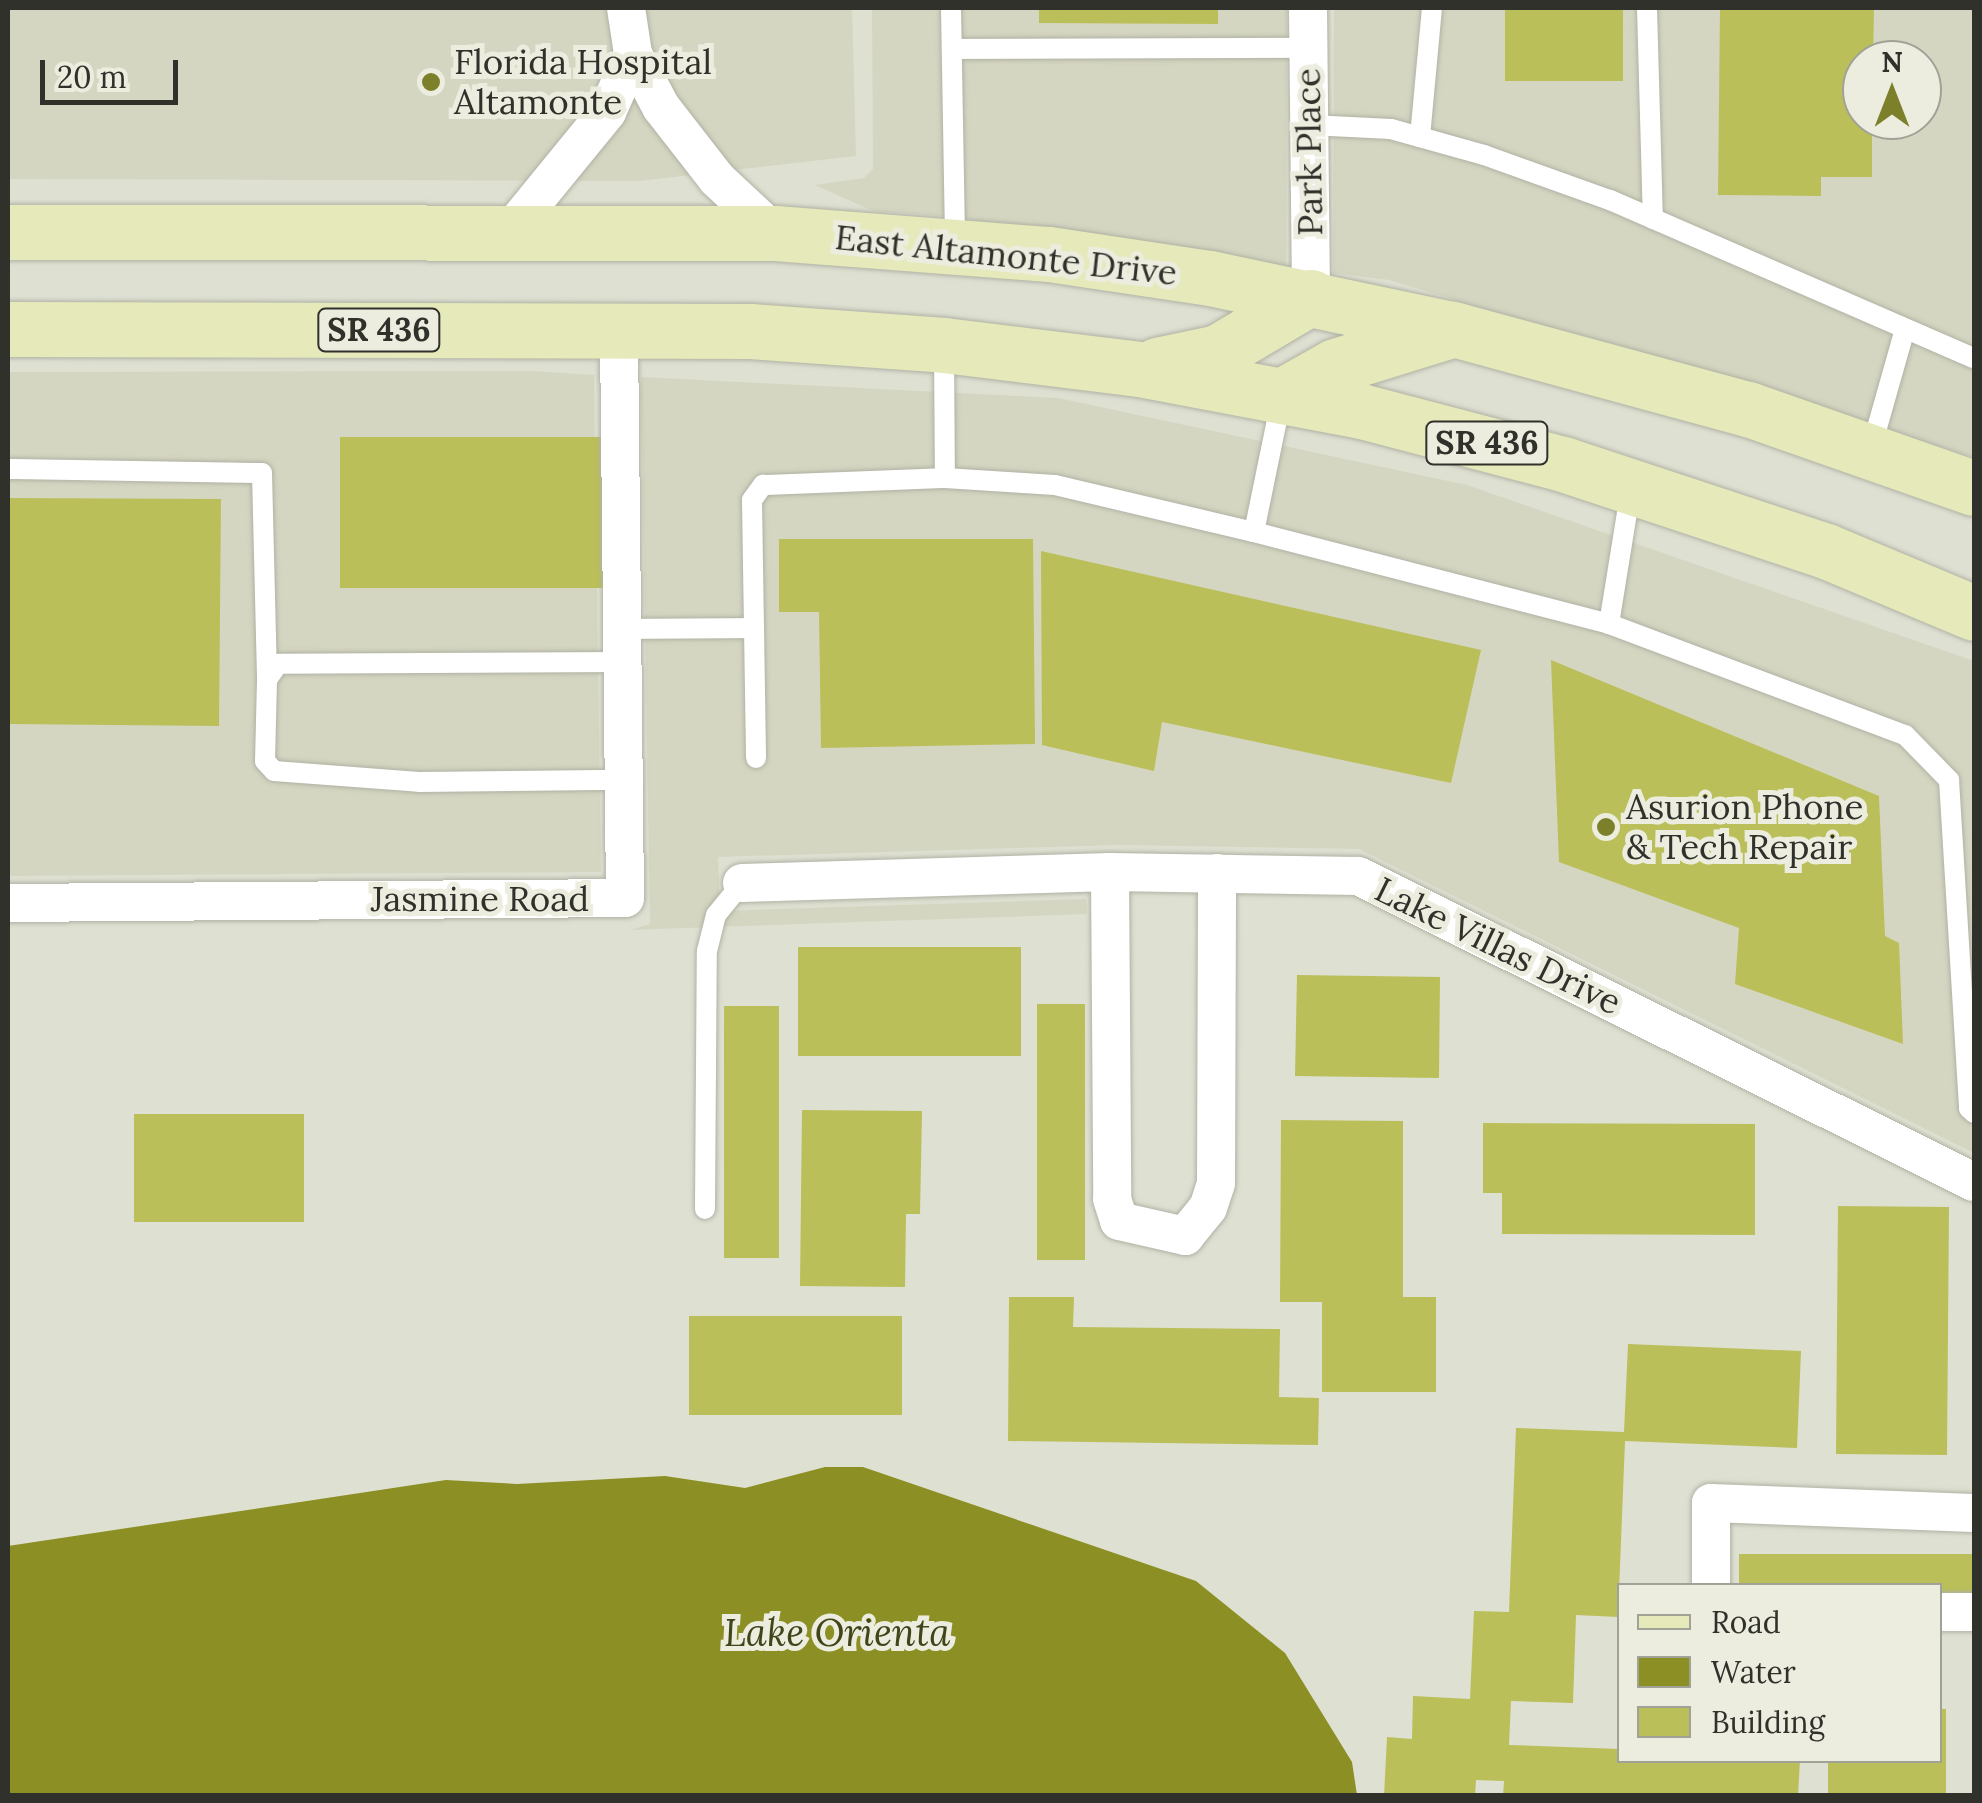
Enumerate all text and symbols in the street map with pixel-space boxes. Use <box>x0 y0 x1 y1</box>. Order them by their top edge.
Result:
scale bar <box>45 40 182 102</box>
north arrow <box>1842 40 1942 140</box>
place label: Florida Hospital Altamonte <box>454 41 712 123</box>
text: N <box>1881 44 1903 80</box>
text: 20 m <box>57 58 126 96</box>
street label: Park Place <box>1287 68 1331 236</box>
marker: Florida Hospital Altamonte <box>418 69 444 95</box>
street label: East Altamonte Drive <box>833 216 1179 294</box>
road number: SR 436 <box>316 303 442 357</box>
road number: SR 436 <box>1424 416 1550 470</box>
place label: Asurion Phone & Tech Repair <box>1626 786 1864 868</box>
marker: Asurion Phone & Tech Repair <box>1595 816 1617 838</box>
street label: Lake Villas Drive <box>1368 868 1628 1024</box>
street label: Jasmine Road <box>371 878 589 920</box>
legend <box>1617 1583 1942 1763</box>
text: Road <box>1711 1603 1781 1641</box>
water label: Lake Orienta <box>724 1610 950 1656</box>
text: Water <box>1711 1653 1796 1691</box>
text: Building <box>1711 1703 1825 1741</box>

